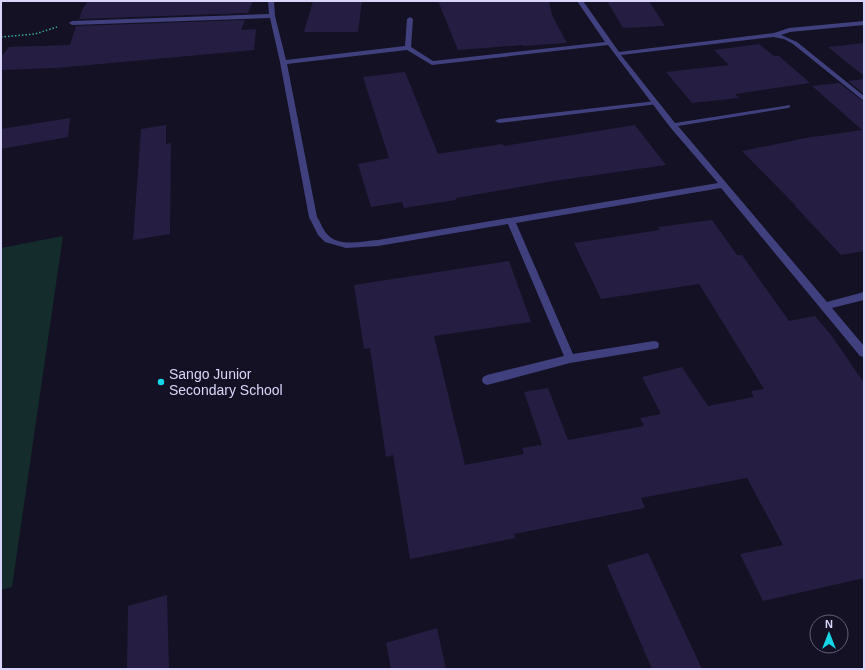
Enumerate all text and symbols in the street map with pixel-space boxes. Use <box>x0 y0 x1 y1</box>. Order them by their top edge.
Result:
place label: Sango Junior Secondary School <box>169 366 283 398</box>
marker: Sango Junior Secondary School <box>156 377 166 387</box>
north arrow <box>809 614 849 654</box>
text: N <box>825 618 833 630</box>

